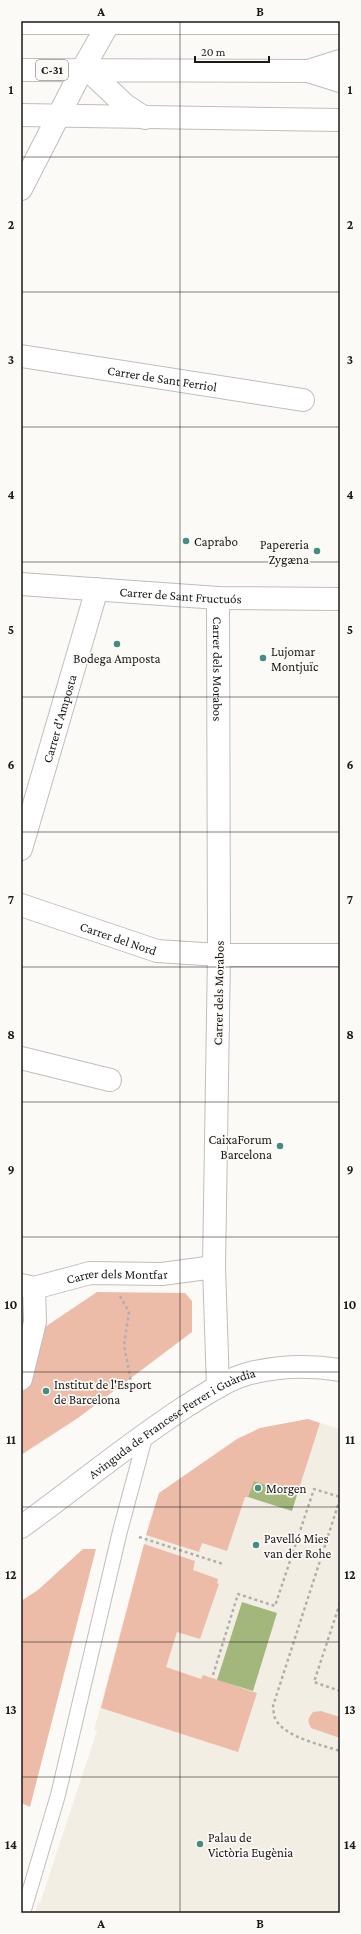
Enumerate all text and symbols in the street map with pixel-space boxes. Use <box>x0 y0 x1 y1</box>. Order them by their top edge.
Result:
text: A <box>96 4 105 19</box>
text: B <box>256 4 264 19</box>
scale bar <box>195 38 269 64</box>
text: 20 m <box>201 45 226 59</box>
road number: C-31 <box>36 60 68 80</box>
text: 1 <box>9 82 14 97</box>
text: 1 <box>348 82 353 97</box>
text: 2 <box>8 217 15 232</box>
text: 2 <box>347 217 354 232</box>
text: 3 <box>8 352 14 367</box>
text: 3 <box>347 352 353 367</box>
street label: Carrer de Sant Ferriol <box>106 363 219 395</box>
text: 4 <box>7 487 15 502</box>
text: 4 <box>346 487 354 502</box>
place label: Caprabo <box>194 534 238 549</box>
marker: Caprabo <box>181 536 191 546</box>
place label: Papereria Zygæna <box>260 537 309 567</box>
marker: Papereria Zygæna <box>312 546 322 556</box>
street label: Carrer de Sant Fructuós <box>119 584 242 606</box>
street label: Carrer dels Morabos <box>210 617 225 721</box>
text: 5 <box>8 622 14 637</box>
text: 5 <box>347 622 353 637</box>
marker: Bodega Amposta <box>112 639 122 649</box>
place label: Lujomar Montjuïc <box>271 644 319 675</box>
place label: Bodega Amposta <box>73 651 161 666</box>
marker: Lujomar Montjuïc <box>258 653 268 663</box>
street label: Carrer d'Amposta <box>40 673 80 765</box>
text: 6 <box>7 757 15 772</box>
text: 6 <box>346 757 354 772</box>
text: 7 <box>8 892 14 907</box>
text: 7 <box>347 892 353 907</box>
street label: Carrer del Nord <box>78 919 159 958</box>
street label: Carrer dels Morabos <box>210 941 227 1045</box>
text: 8 <box>7 1027 15 1042</box>
text: 8 <box>346 1027 354 1042</box>
place label: CaixaForum Barcelona <box>208 1132 273 1162</box>
marker: CaixaForum Barcelona <box>275 1141 285 1151</box>
text: 9 <box>7 1162 15 1177</box>
text: 9 <box>346 1162 354 1177</box>
street label: Carrer dels Montfar <box>65 1266 169 1287</box>
text: 10 <box>5 1297 17 1312</box>
text: 10 <box>344 1297 356 1312</box>
street label: Avinguda de Francesc Ferrer i Guàrdia <box>86 1365 257 1482</box>
place label: Institut de l'Esport de Barcelona <box>54 1377 152 1407</box>
marker: Institut de l'Esport de Barcelona <box>41 1386 51 1396</box>
text: 11 <box>6 1432 16 1447</box>
text: 11 <box>345 1432 355 1447</box>
place label: Morgen <box>266 1481 307 1496</box>
marker: Morgen <box>253 1483 263 1493</box>
place label: Pavelló Mies van der Rohe <box>263 1531 331 1561</box>
marker: Pavelló Mies van der Rohe <box>251 1540 261 1550</box>
text: 12 <box>5 1567 17 1582</box>
text: 12 <box>344 1567 356 1582</box>
text: 13 <box>5 1702 17 1717</box>
text: 13 <box>344 1702 356 1717</box>
place label: Palau de Victòria Eugènia <box>208 1830 293 1860</box>
text: 14 <box>5 1837 17 1852</box>
text: 14 <box>344 1837 356 1852</box>
marker: Palau de Victòria Eugènia <box>195 1839 205 1849</box>
text: A <box>96 1916 105 1931</box>
text: B <box>256 1916 264 1931</box>

